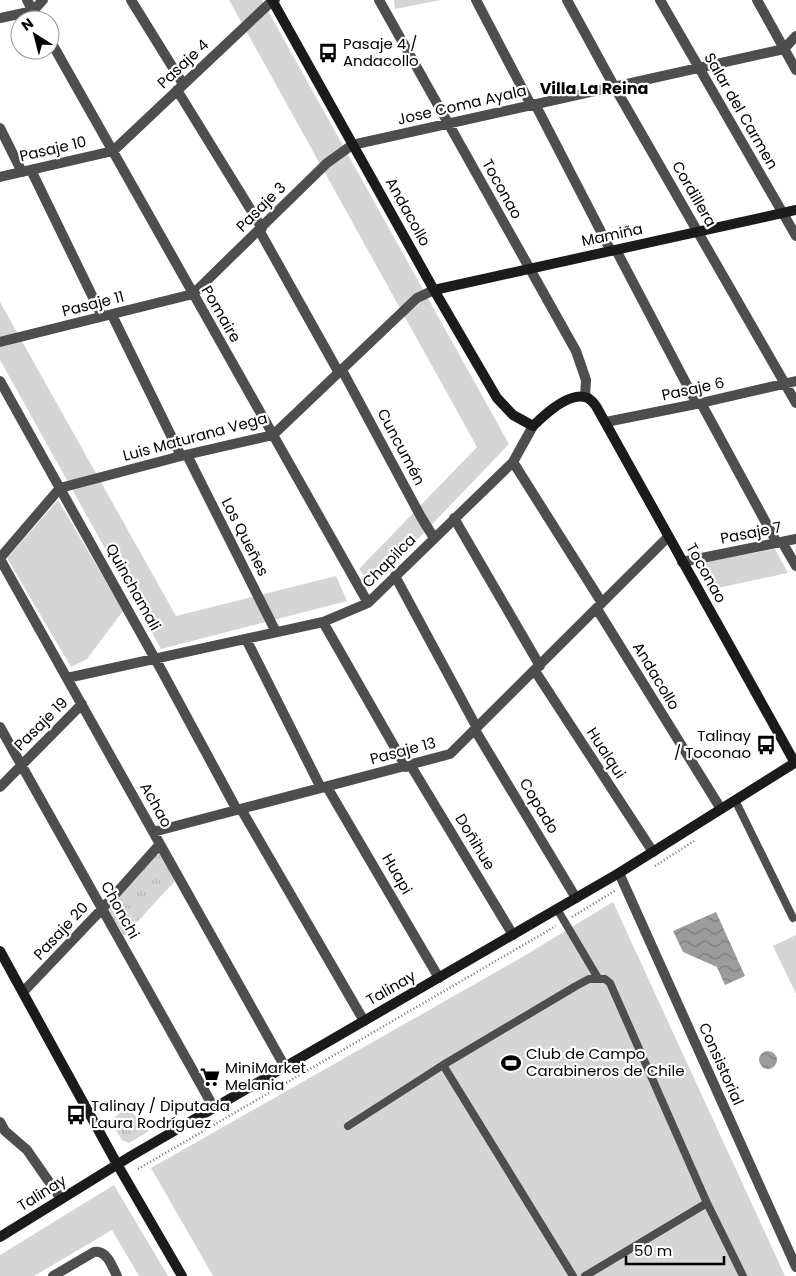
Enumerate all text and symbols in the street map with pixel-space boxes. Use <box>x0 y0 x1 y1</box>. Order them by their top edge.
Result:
north arrow <box>10 10 60 60</box>
text: N <box>17 13 37 36</box>
place label: Pasaje 4 / Andacollo <box>343 33 419 71</box>
street label: Pasaje 4 <box>152 34 213 93</box>
bus stop icon: Pasaje 4 / Andacollo <box>317 42 339 64</box>
street label: Salar del Carmen <box>700 49 783 173</box>
district label: Villa La Reina <box>540 77 648 100</box>
street label: Jose Coma Ayala <box>395 79 529 130</box>
street label: Pasaje 10 <box>17 131 88 166</box>
street label: Toconao <box>477 155 528 223</box>
street label: Cordillera <box>667 157 722 231</box>
street label: Andacollo <box>381 174 436 250</box>
street label: Pasaje 3 <box>231 177 290 236</box>
street label: Mamiña <box>579 218 644 251</box>
street label: Pomaire <box>197 281 246 346</box>
street label: Pasaje 11 <box>60 286 126 321</box>
street label: Pasaje 6 <box>660 372 726 405</box>
street label: Cuncumén <box>372 405 430 489</box>
street label: Luis Maturana Vega <box>120 407 270 466</box>
street label: Los Queñes <box>217 494 274 580</box>
street label: Pasaje 7 <box>718 516 783 549</box>
street label: Chapilca <box>357 529 420 592</box>
street label: Quinchamali <box>101 539 166 634</box>
street label: Toconao <box>681 539 732 607</box>
street label: Andacollo <box>628 638 685 714</box>
street label: Pasaje 19 <box>9 692 72 755</box>
street label: Hualqui <box>582 723 631 782</box>
place label: Talinay / Toconao <box>674 725 752 763</box>
street label: Pasaje 13 <box>368 732 438 769</box>
bus stop icon: Talinay / Toconao <box>755 734 777 756</box>
street label: Copado <box>515 774 564 837</box>
street label: Achao <box>135 778 177 831</box>
street label: Doñihue <box>450 810 500 874</box>
street label: Huapi <box>377 849 418 898</box>
street label: Chonchi <box>96 877 145 942</box>
street label: Pasaje 20 <box>28 897 93 964</box>
street label: Talinay <box>362 965 420 1010</box>
street label: Consistorial <box>694 1019 749 1108</box>
place label: Club de Campo Carabineros de Chile <box>526 1043 685 1081</box>
sports icon: Club de Campo Carabineros de Chile <box>500 1052 522 1074</box>
place label: MiniMarket Melania <box>225 1057 306 1095</box>
supermarket icon: MiniMarket Melania <box>199 1066 221 1088</box>
place label: Talinay / Diputada Laura Rodríguez <box>91 1095 230 1133</box>
bus stop icon: Talinay / Diputada Laura Rodríguez <box>65 1104 87 1126</box>
street label: Talinay <box>13 1169 71 1216</box>
scale bar <box>626 1234 724 1266</box>
text: 50 m <box>634 1240 672 1261</box>

